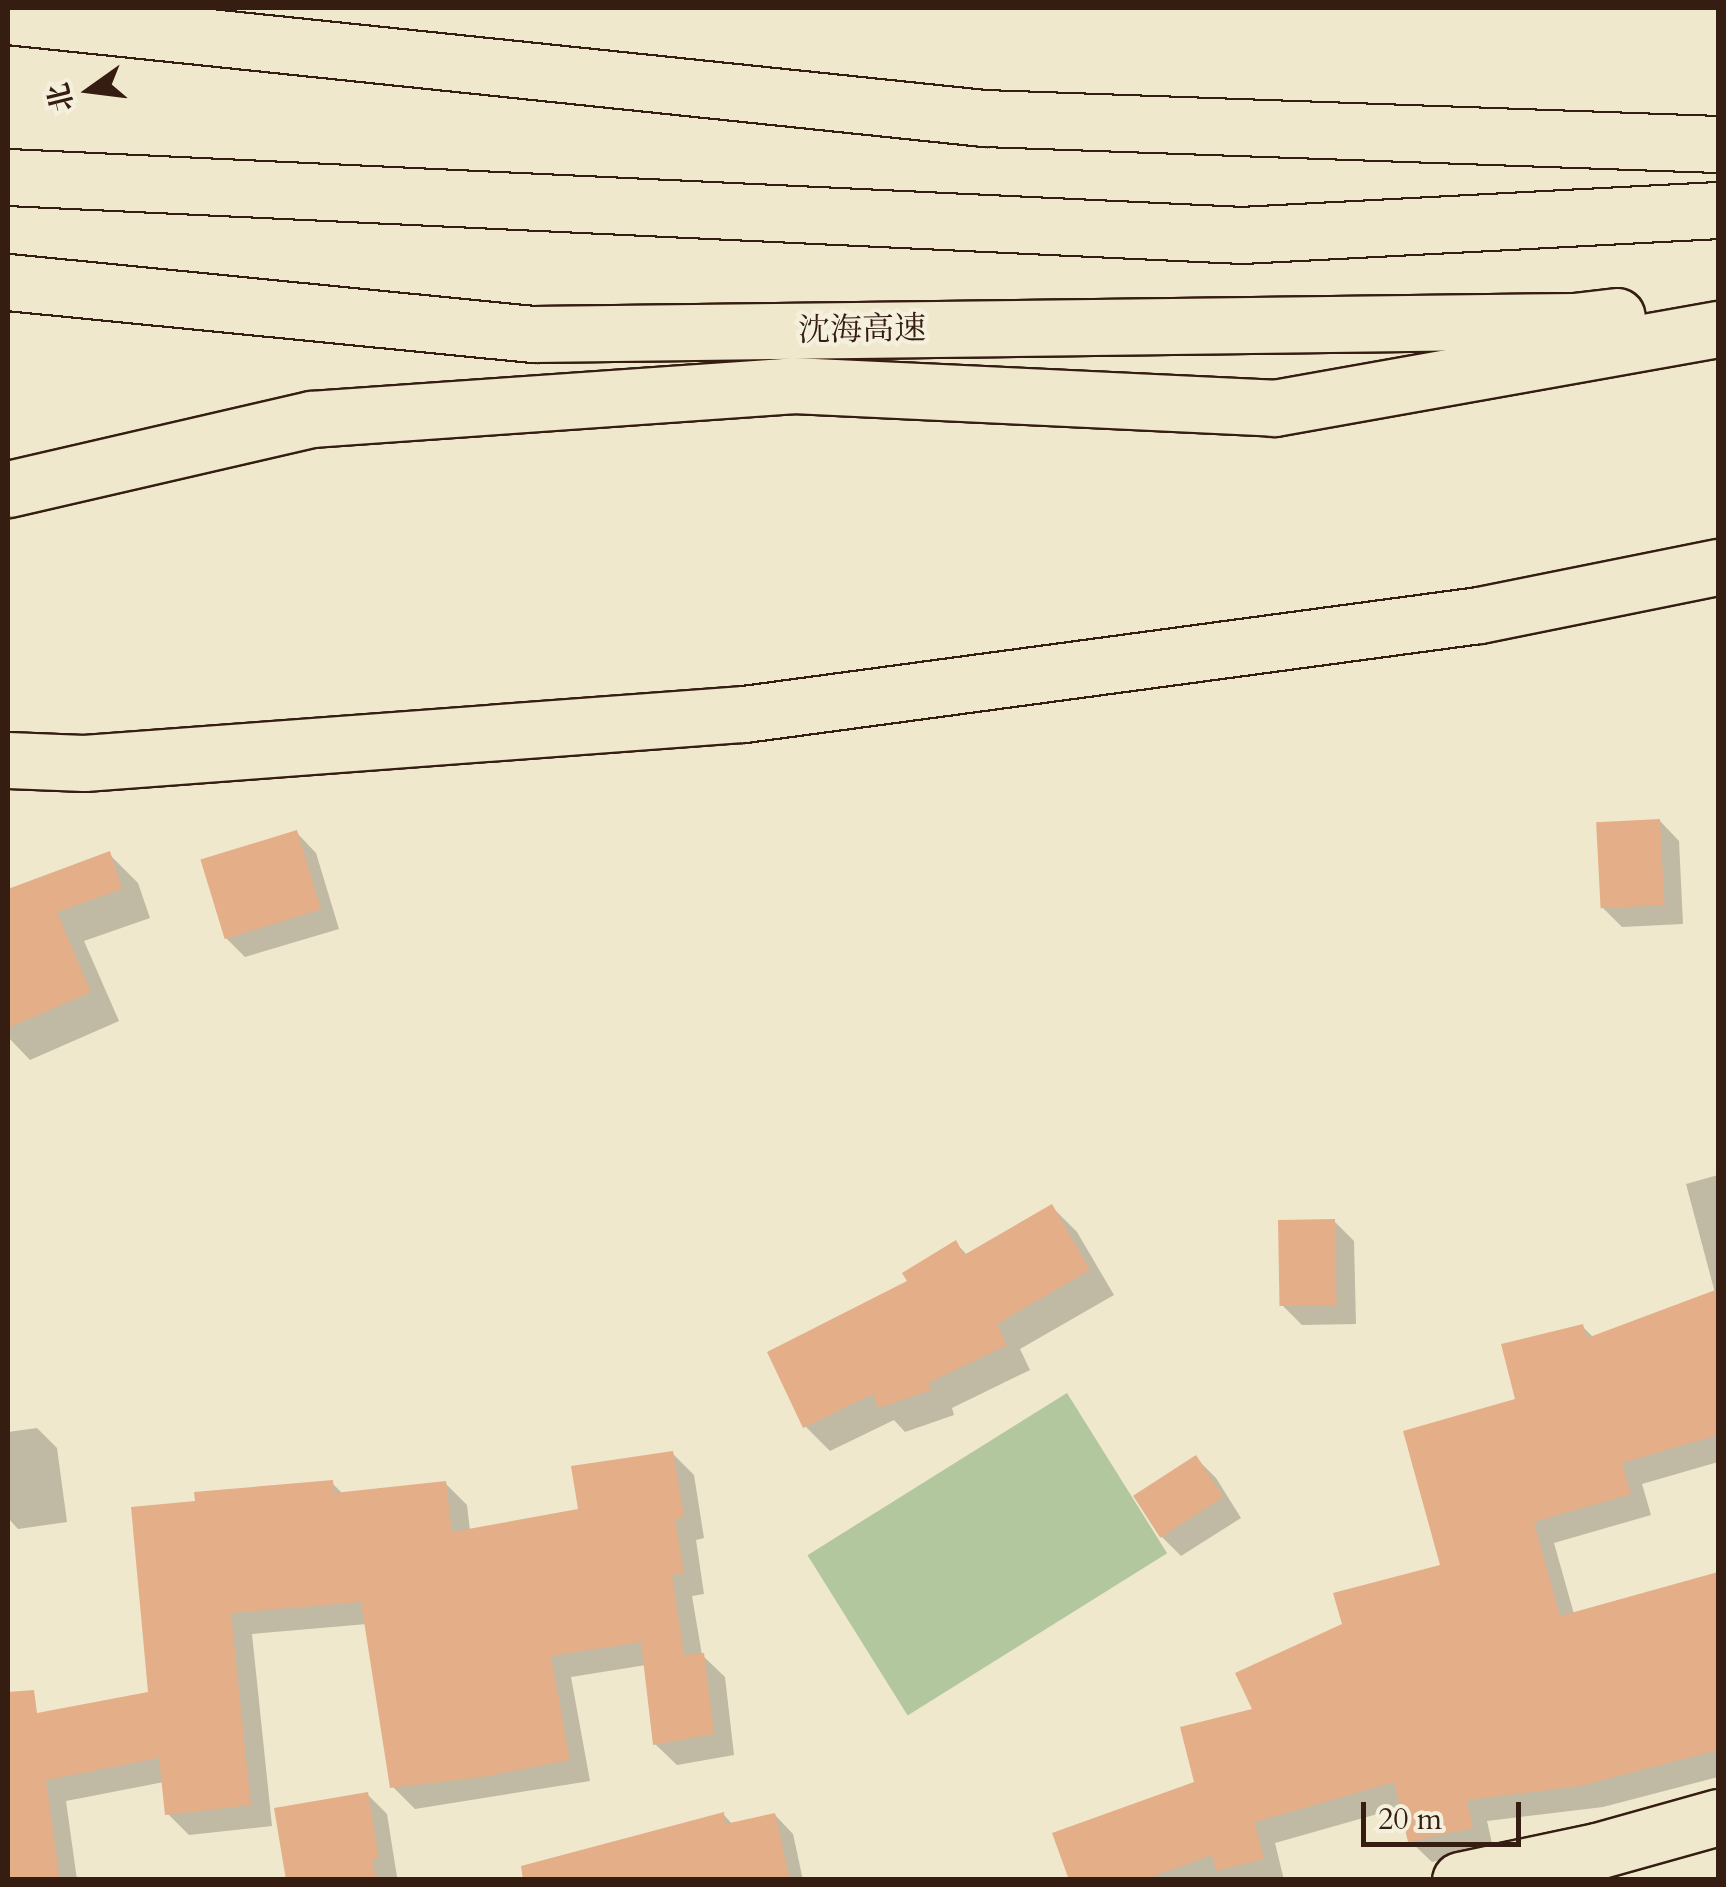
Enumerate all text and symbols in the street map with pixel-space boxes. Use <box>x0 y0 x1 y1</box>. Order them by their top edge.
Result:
north arrow <box>40 40 140 140</box>
text: 北 <box>39 79 83 115</box>
street label: 沈海高速 <box>798 310 926 350</box>
scale bar <box>1366 1782 1526 1844</box>
text: 20 m <box>1378 1799 1442 1840</box>

